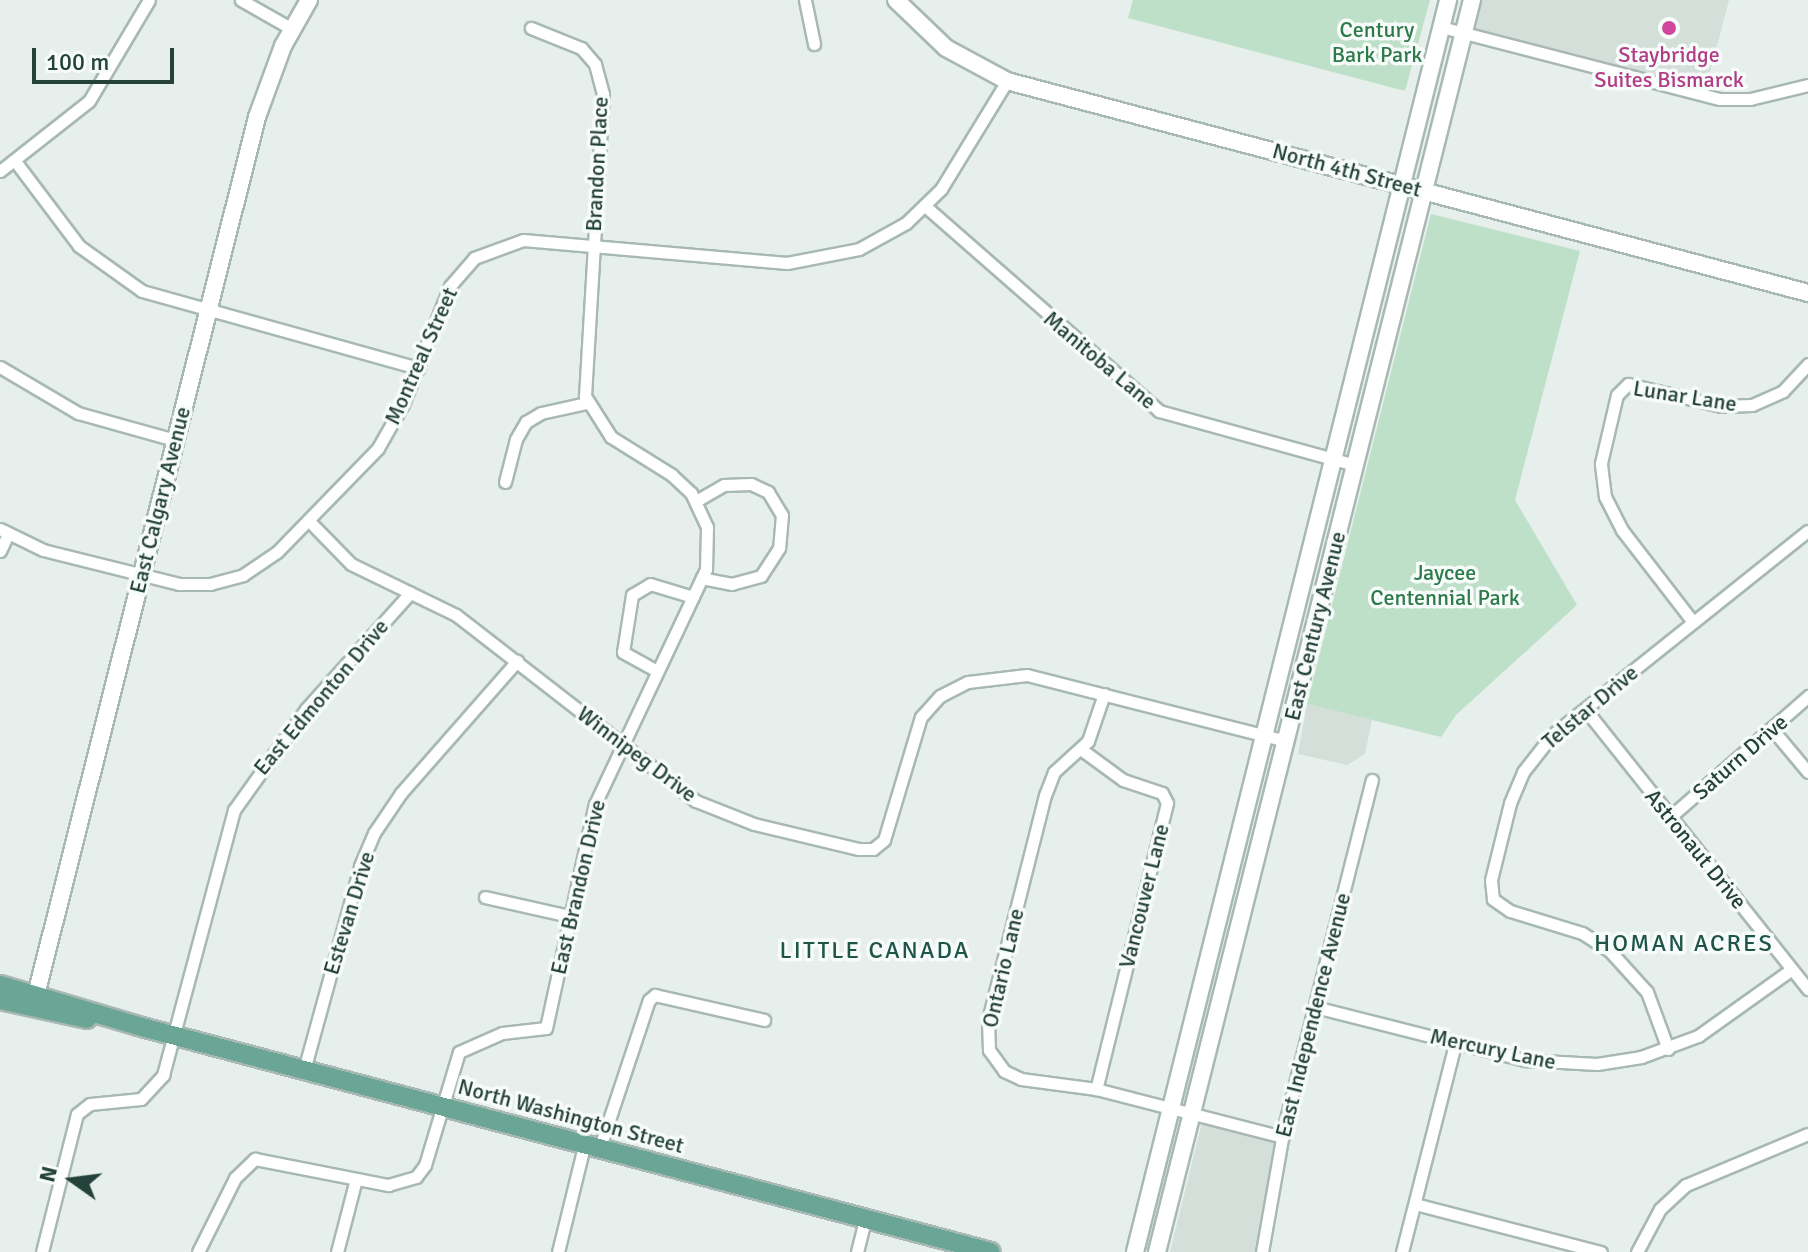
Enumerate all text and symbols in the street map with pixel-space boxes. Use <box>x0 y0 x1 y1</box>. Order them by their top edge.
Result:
park label: Century Bark Park <box>1332 16 1422 68</box>
marker: Staybridge Suites Bismarck <box>1660 19 1678 37</box>
scale bar <box>36 32 178 82</box>
place label: Staybridge Suites Bismarck <box>1594 41 1744 92</box>
text: 100 m <box>46 47 109 77</box>
street label: Brandon Place <box>580 96 614 232</box>
street label: North 4th Street <box>1270 137 1424 203</box>
street label: Montreal Street <box>379 283 463 429</box>
street label: Manitoba Lane <box>1038 305 1162 415</box>
street label: Lunar Lane <box>1631 375 1739 417</box>
street label: East Calgary Avenue <box>124 404 196 596</box>
street label: East Century Avenue <box>1279 529 1351 723</box>
park label: Jaycee Centennial Park <box>1370 559 1520 610</box>
street label: East Edmonton Drive <box>248 614 394 780</box>
street label: Telstar Drive <box>1537 659 1643 755</box>
street label: Winnipeg Drive <box>572 700 702 808</box>
street label: Saturn Drive <box>1687 709 1793 805</box>
street label: Astronaut Drive <box>1640 784 1752 914</box>
street label: East Brandon Drive <box>545 797 611 977</box>
street label: Vancouver Lane <box>1113 821 1175 971</box>
street label: Estevan Drive <box>318 848 380 978</box>
street label: East Independence Avenue <box>1270 890 1356 1140</box>
street label: Ontario Lane <box>976 906 1030 1030</box>
district label: HOMAN ACRES <box>1594 930 1774 958</box>
district label: LITTLE CANADA <box>780 937 970 965</box>
street label: Mercury Lane <box>1428 1023 1558 1075</box>
street label: North Washington Street <box>455 1073 687 1159</box>
north arrow <box>32 1140 112 1220</box>
text: N <box>33 1163 63 1185</box>

